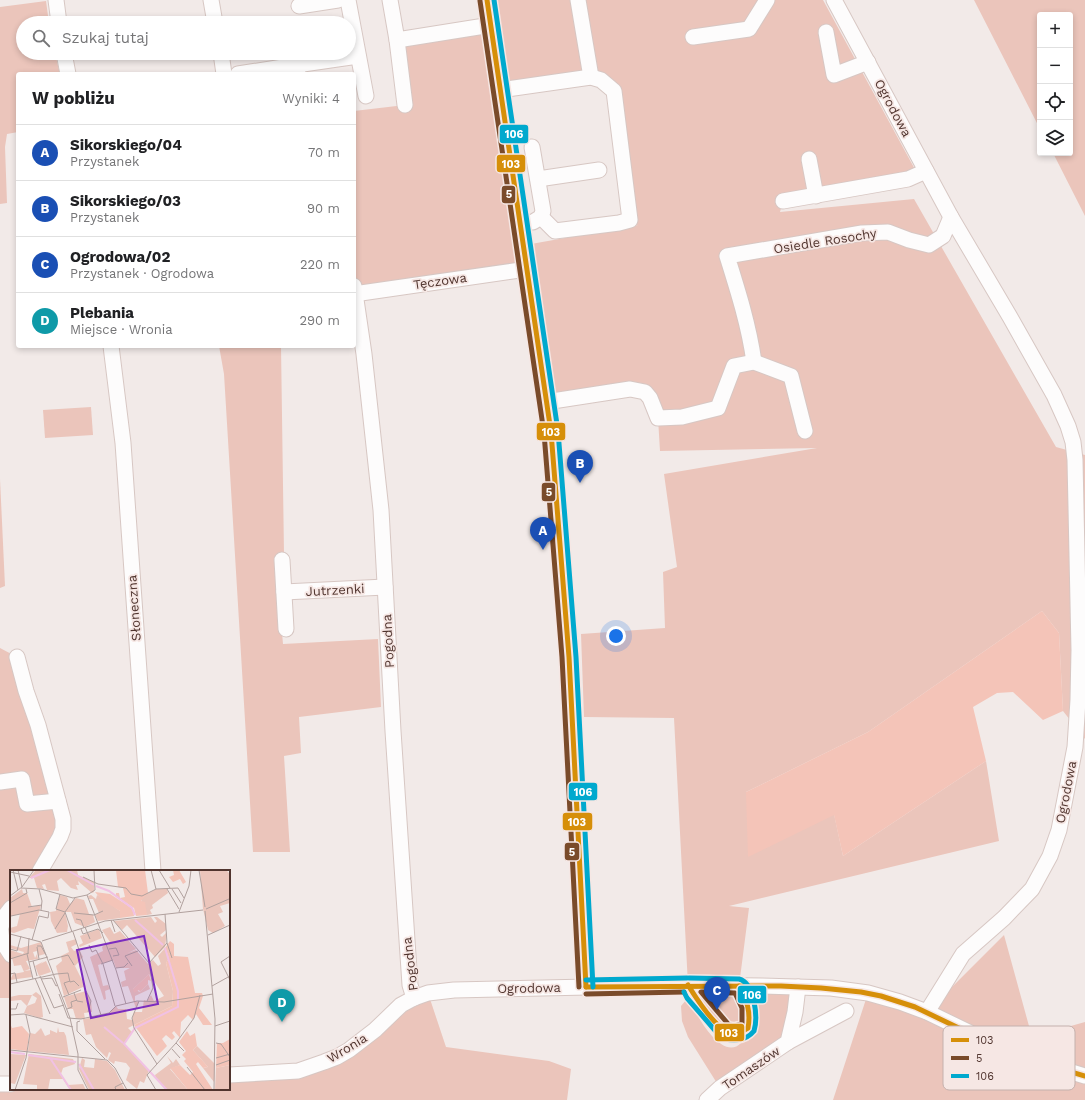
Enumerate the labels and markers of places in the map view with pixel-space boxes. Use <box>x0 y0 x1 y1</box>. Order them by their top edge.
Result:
pin: B <box>567 450 593 483</box>
pin: A <box>530 517 556 550</box>
pin: C <box>704 977 730 1010</box>
pin: D <box>269 989 295 1022</box>

